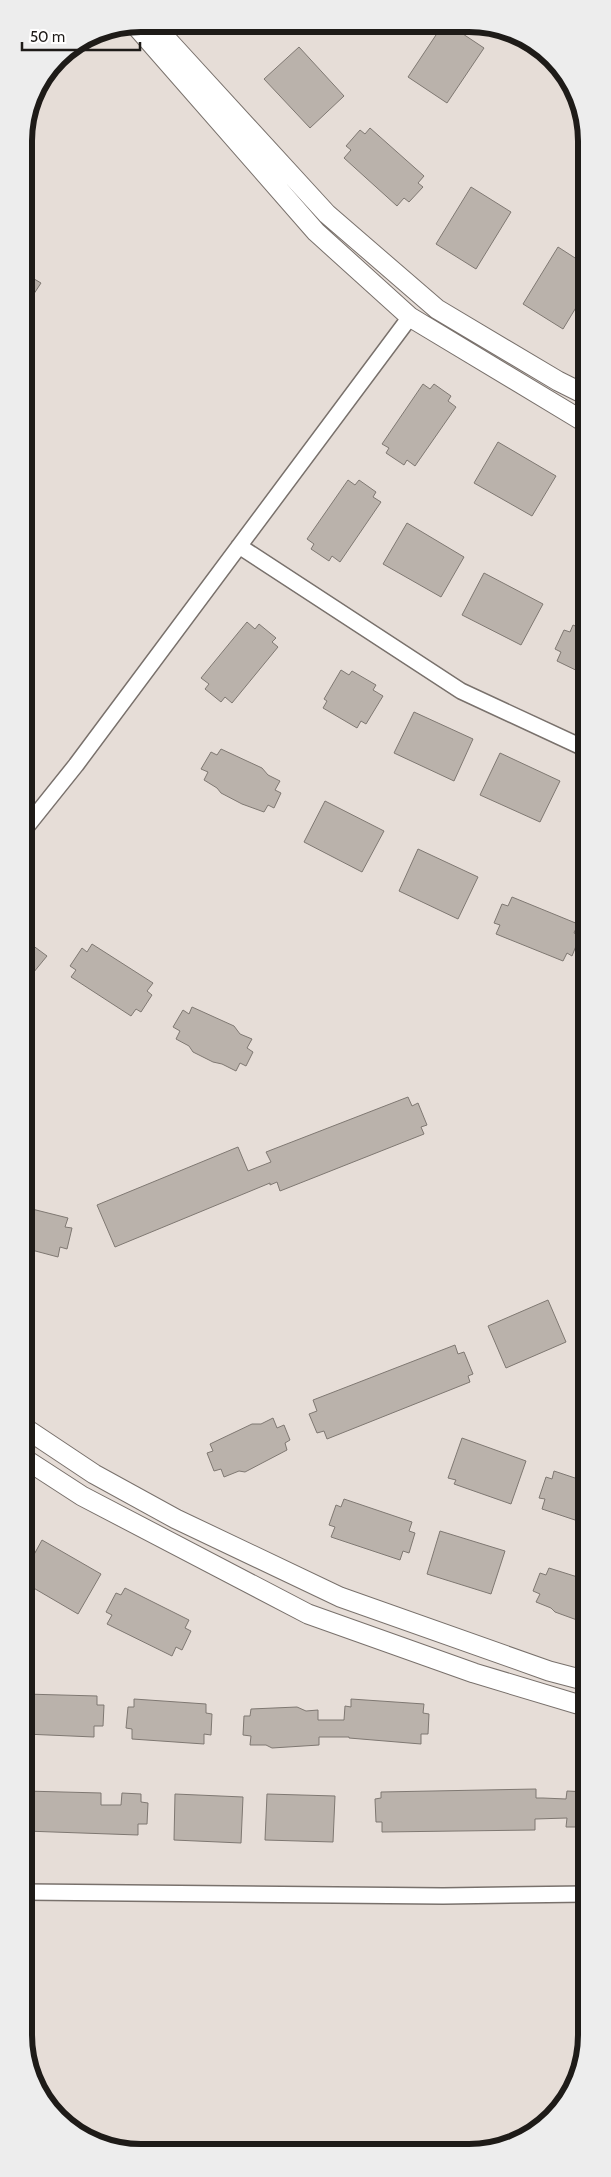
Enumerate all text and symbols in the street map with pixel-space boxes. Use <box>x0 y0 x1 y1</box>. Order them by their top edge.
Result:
scale bar <box>22 20 140 52</box>
text: 50 m <box>30 28 65 46</box>

